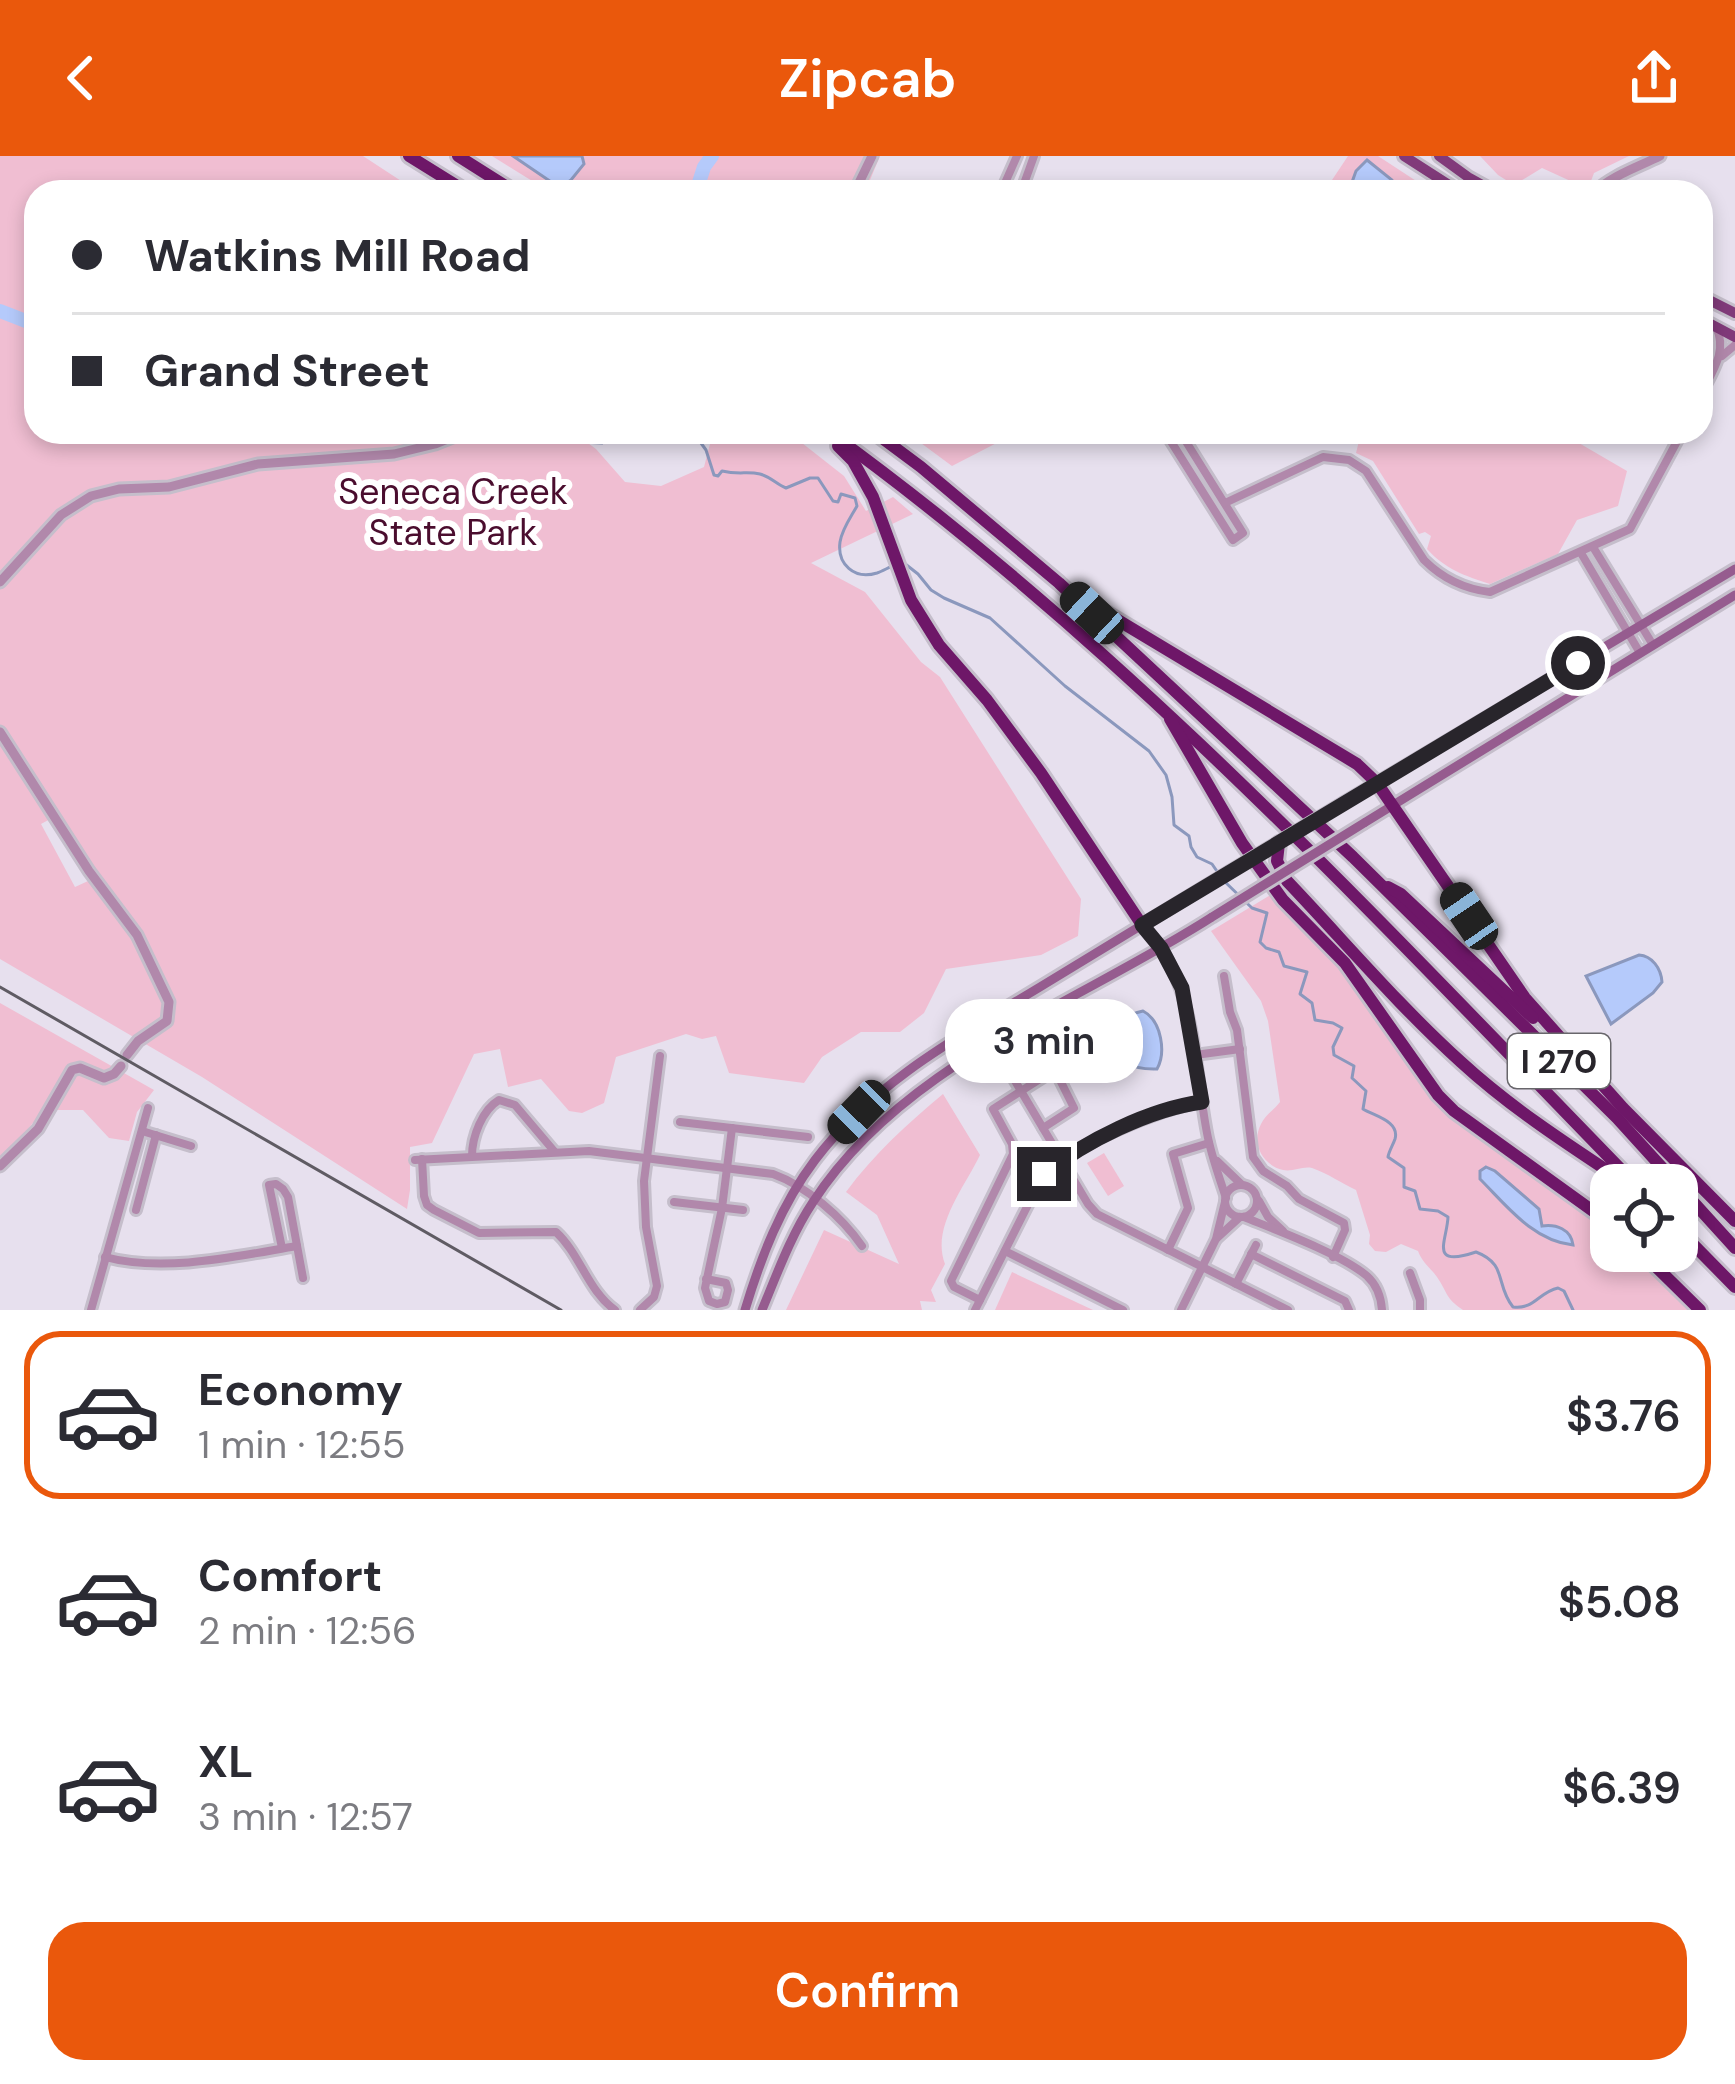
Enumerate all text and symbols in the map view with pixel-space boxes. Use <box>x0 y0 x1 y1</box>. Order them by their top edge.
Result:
text: Zipcab <box>779 43 956 114</box>
icon: back <box>48 45 114 111</box>
icon: share <box>1621 45 1687 111</box>
text: Watkins Mill Road <box>144 226 531 285</box>
text: Grand Street <box>144 341 430 400</box>
park label: Seneca Creek State Park <box>338 468 568 556</box>
car <box>1053 575 1131 651</box>
route start <box>1551 636 1605 690</box>
car <box>1434 876 1504 956</box>
callout: 3 min <box>945 1000 1143 1084</box>
text: 3 min <box>993 1015 1095 1066</box>
road number: I 270 <box>1508 1034 1610 1088</box>
car <box>821 1074 897 1150</box>
route end <box>1017 1147 1071 1201</box>
map controls <box>1590 1164 1698 1272</box>
button: locate <box>1590 1164 1698 1272</box>
text: Economy <box>198 1360 403 1419</box>
icon: car <box>54 1361 162 1469</box>
text: $3.76 <box>1566 1386 1681 1445</box>
text: 1 min · 12:55 <box>198 1419 406 1470</box>
text: Comfort <box>198 1546 382 1605</box>
icon: car <box>54 1547 162 1655</box>
text: $5.08 <box>1558 1572 1681 1631</box>
text: 2 min · 12:56 <box>198 1605 417 1656</box>
text: XL <box>198 1732 253 1791</box>
icon: car <box>54 1733 162 1841</box>
text: $6.39 <box>1562 1758 1681 1817</box>
text: 3 min · 12:57 <box>198 1791 413 1842</box>
button: Confirm <box>48 1922 1687 2060</box>

